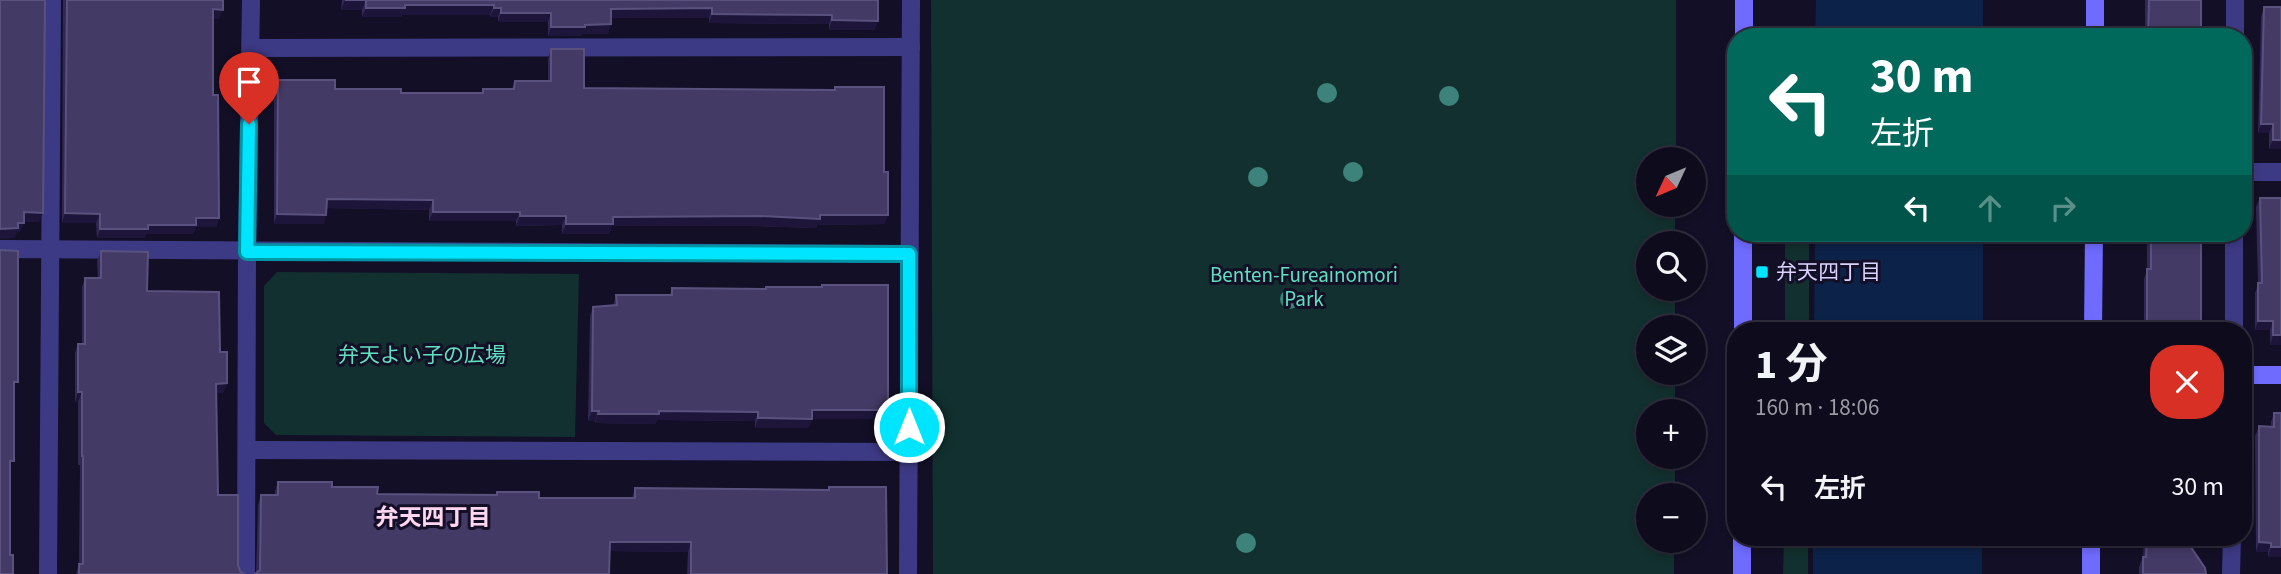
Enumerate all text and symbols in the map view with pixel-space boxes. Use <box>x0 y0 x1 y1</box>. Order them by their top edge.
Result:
text: 30 m <box>1870 42 1974 112</box>
pin <box>219 52 279 124</box>
icon: left <box>1755 56 1846 147</box>
icon: arrive <box>230 63 268 101</box>
text: 左折 <box>1870 111 1934 157</box>
north arrow <box>1636 147 1706 217</box>
map controls <box>1636 147 1706 553</box>
icon: left <box>1898 189 1936 227</box>
icon: ahead <box>1971 189 2009 227</box>
icon: right <box>2044 189 2082 227</box>
button: search <box>1636 231 1706 301</box>
place label: 弁天四丁目 <box>1776 257 1881 287</box>
park label: Benten-Fureainomori Park <box>1210 260 1398 314</box>
marker: 弁天四丁目 <box>1754 264 1770 280</box>
button: layers <box>1636 315 1706 385</box>
text: 1 分 <box>1755 335 1828 395</box>
park label: 弁天よい子の広場 <box>338 340 506 370</box>
button: close <box>2150 345 2224 419</box>
position arrow <box>872 390 946 464</box>
text: 160 m · 18:06 <box>1755 391 1879 424</box>
button: + <box>1636 399 1706 469</box>
icon: left <box>1755 468 1793 506</box>
text: 30 m <box>2171 468 2224 505</box>
text: 左折 <box>1814 470 1866 507</box>
button: − <box>1636 483 1706 553</box>
district label: 弁天四丁目 <box>376 501 491 534</box>

